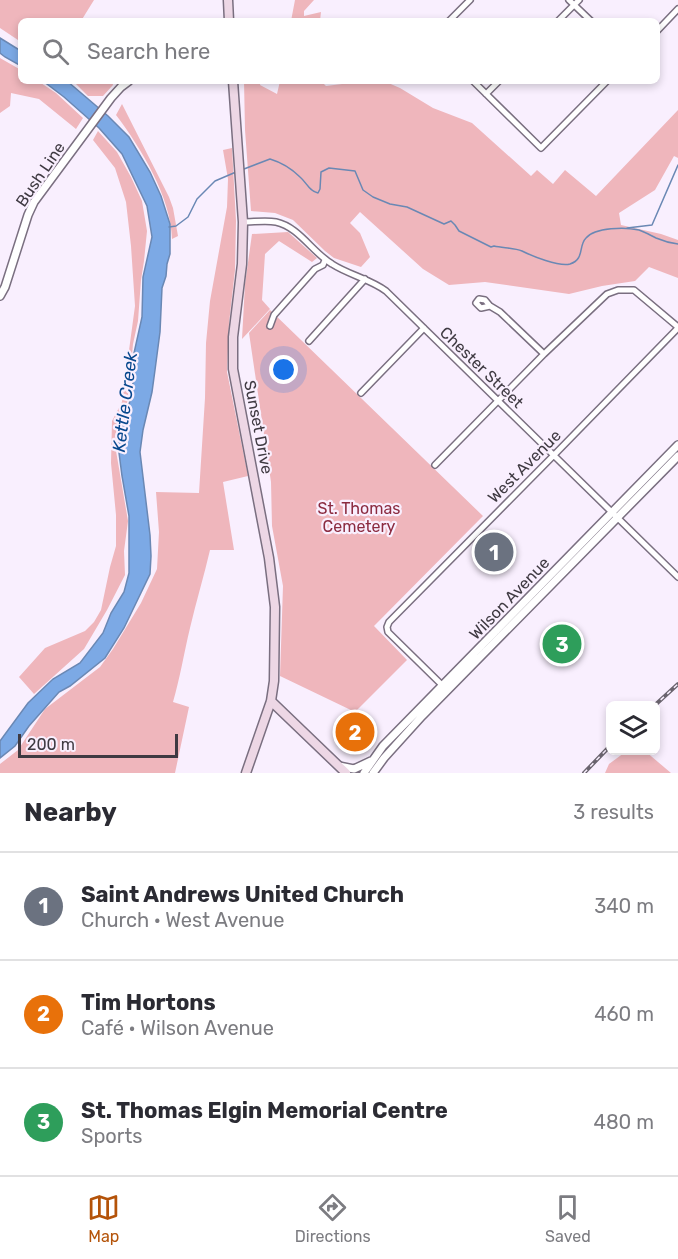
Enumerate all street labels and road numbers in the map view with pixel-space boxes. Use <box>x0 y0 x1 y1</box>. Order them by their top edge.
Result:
street label: Bush Line <box>12 138 69 210</box>
street label: Chester Street <box>436 323 527 412</box>
street label: Sunset Drive <box>240 379 277 476</box>
street label: West Avenue <box>484 426 565 507</box>
street label: Wilson Avenue <box>465 553 553 643</box>

